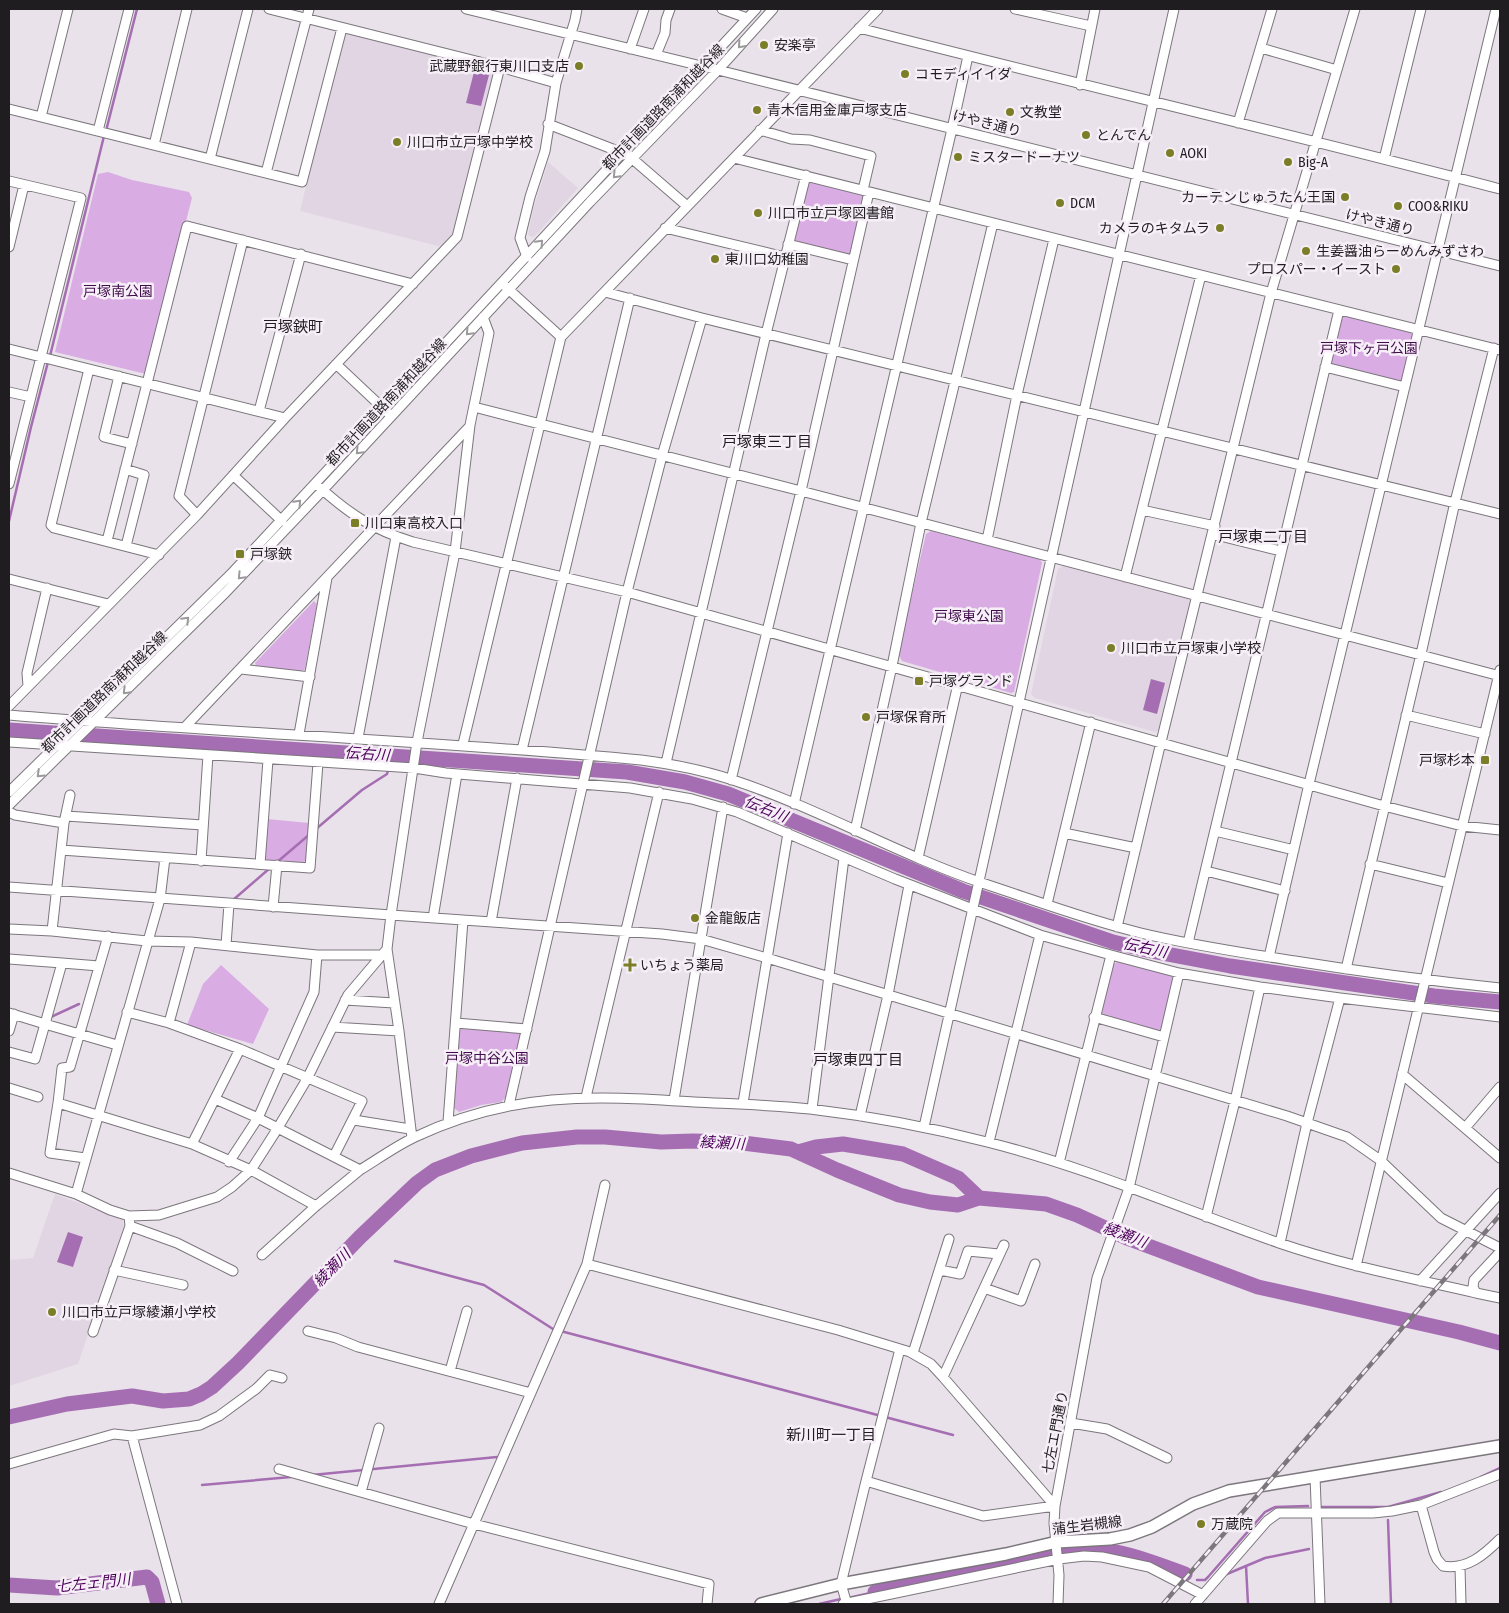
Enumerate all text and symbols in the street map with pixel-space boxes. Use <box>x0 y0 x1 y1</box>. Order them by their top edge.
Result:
place label: 安楽亭 <box>774 37 816 54</box>
one-way arrow <box>738 39 747 48</box>
marker: 安楽亭 <box>758 39 770 51</box>
street label: 都市計画道路南浦和越谷線 <box>599 41 728 174</box>
place label: 武蔵野銀行東川口支店 <box>429 58 569 75</box>
marker: 武蔵野銀行東川口支店 <box>573 60 585 72</box>
place label: コモディイイダ <box>915 66 1011 83</box>
marker: コモディイイダ <box>899 68 911 80</box>
place label: 青木信用金庫戸塚支店 <box>767 102 907 119</box>
marker: 青木信用金庫戸塚支店 <box>751 104 763 116</box>
place label: 文教堂 <box>1020 104 1062 121</box>
marker: 文教堂 <box>1004 106 1016 118</box>
street label: けやき通り <box>951 107 1023 140</box>
place label: とんでん <box>1096 127 1151 144</box>
marker: とんでん <box>1080 129 1092 141</box>
place label: 川口市立戸塚中学校 <box>407 134 533 151</box>
marker: 川口市立戸塚中学校 <box>391 136 403 148</box>
place label: AOKI <box>1180 145 1207 162</box>
marker: AOKI <box>1164 147 1176 159</box>
place label: ミスタードーナツ <box>968 149 1080 166</box>
marker: ミスタードーナツ <box>952 151 964 163</box>
place label: Big-A <box>1298 154 1329 171</box>
marker: Big-A <box>1282 156 1294 168</box>
one-way arrow <box>613 169 622 178</box>
place label: カーテンじゅうたん王国 <box>1181 189 1335 206</box>
marker: カーテンじゅうたん王国 <box>1339 191 1351 203</box>
place label: DCM <box>1070 195 1095 212</box>
marker: DCM <box>1054 197 1066 209</box>
place label: COO&RIKU <box>1408 198 1469 215</box>
marker: COO&RIKU <box>1392 200 1404 212</box>
place label: 川口市立戸塚図書館 <box>768 205 894 222</box>
street label: けやき通り <box>1344 206 1416 239</box>
marker: 川口市立戸塚図書館 <box>752 207 764 219</box>
place label: カメラのキタムラ <box>1099 220 1210 237</box>
marker: カメラのキタムラ <box>1214 222 1226 234</box>
one-way arrow <box>534 239 543 248</box>
place label: 生姜醤油らーめんみずさわ <box>1316 243 1484 260</box>
marker: 生姜醤油らーめんみずさわ <box>1300 245 1312 257</box>
place label: 東川口幼稚園 <box>725 251 809 268</box>
marker: 東川口幼稚園 <box>709 253 721 265</box>
place label: プロスパー・イースト <box>1247 261 1386 278</box>
marker: プロスパー・イースト <box>1390 263 1402 275</box>
park label: 戸塚南公園 <box>83 283 153 300</box>
district label: 戸塚鋏町 <box>263 318 323 336</box>
one-way arrow <box>466 326 475 335</box>
street label: 都市計画道路南浦和越谷線 <box>323 335 450 470</box>
park label: 戸塚下ヶ戸公園 <box>1320 340 1418 357</box>
district label: 戸塚東三丁目 <box>722 433 812 451</box>
one-way arrow <box>356 446 365 455</box>
one-way arrow <box>292 499 301 508</box>
place label: 川口東高校入口 <box>365 515 463 532</box>
marker: 川口東高校入口 <box>349 517 361 529</box>
district label: 戸塚東二丁目 <box>1218 528 1308 546</box>
place label: 戸塚鋏 <box>250 546 292 563</box>
marker: 戸塚鋏 <box>234 548 246 560</box>
one-way arrow <box>238 570 247 579</box>
park label: 戸塚東公園 <box>934 608 1004 625</box>
one-way arrow <box>180 617 189 626</box>
street label: 都市計画道路南浦和越谷線 <box>38 628 171 757</box>
place label: 川口市立戸塚東小学校 <box>1121 640 1261 657</box>
marker: 川口市立戸塚東小学校 <box>1105 642 1117 654</box>
place label: 戸塚グランド <box>929 673 1013 690</box>
marker: 戸塚グランド <box>913 675 925 687</box>
one-way arrow <box>123 685 132 694</box>
place label: 戸塚保育所 <box>876 709 946 726</box>
marker: 戸塚保育所 <box>860 711 872 723</box>
water label: 伝右川 <box>344 743 392 765</box>
place label: 戸塚杉本 <box>1419 752 1475 769</box>
marker: 戸塚杉本 <box>1479 754 1491 766</box>
one-way arrow <box>37 768 46 777</box>
water label: 伝右川 <box>742 792 792 827</box>
place label: 金龍飯店 <box>705 910 761 927</box>
marker: 金龍飯店 <box>689 912 701 924</box>
water label: 伝右川 <box>1121 935 1171 962</box>
place label: いちょう薬局 <box>640 957 724 974</box>
marker: いちょう薬局 <box>624 959 636 971</box>
park label: 戸塚中谷公園 <box>445 1050 529 1067</box>
district label: 戸塚東四丁目 <box>813 1051 903 1069</box>
water label: 綾瀬川 <box>699 1133 747 1153</box>
water label: 綾瀬川 <box>1101 1219 1151 1252</box>
water label: 綾瀬川 <box>310 1244 356 1290</box>
place label: 川口市立戸塚綾瀬小学校 <box>62 1304 216 1321</box>
marker: 川口市立戸塚綾瀬小学校 <box>46 1306 58 1318</box>
street label: 七左エ門通り <box>1039 1389 1072 1475</box>
district label: 新川町一丁目 <box>786 1426 876 1444</box>
street label: 蒲生岩槻線 <box>1051 1513 1123 1538</box>
place label: 万蔵院 <box>1211 1516 1253 1533</box>
marker: 万蔵院 <box>1195 1518 1207 1530</box>
water label: 七左ェ門川 <box>55 1570 133 1596</box>

